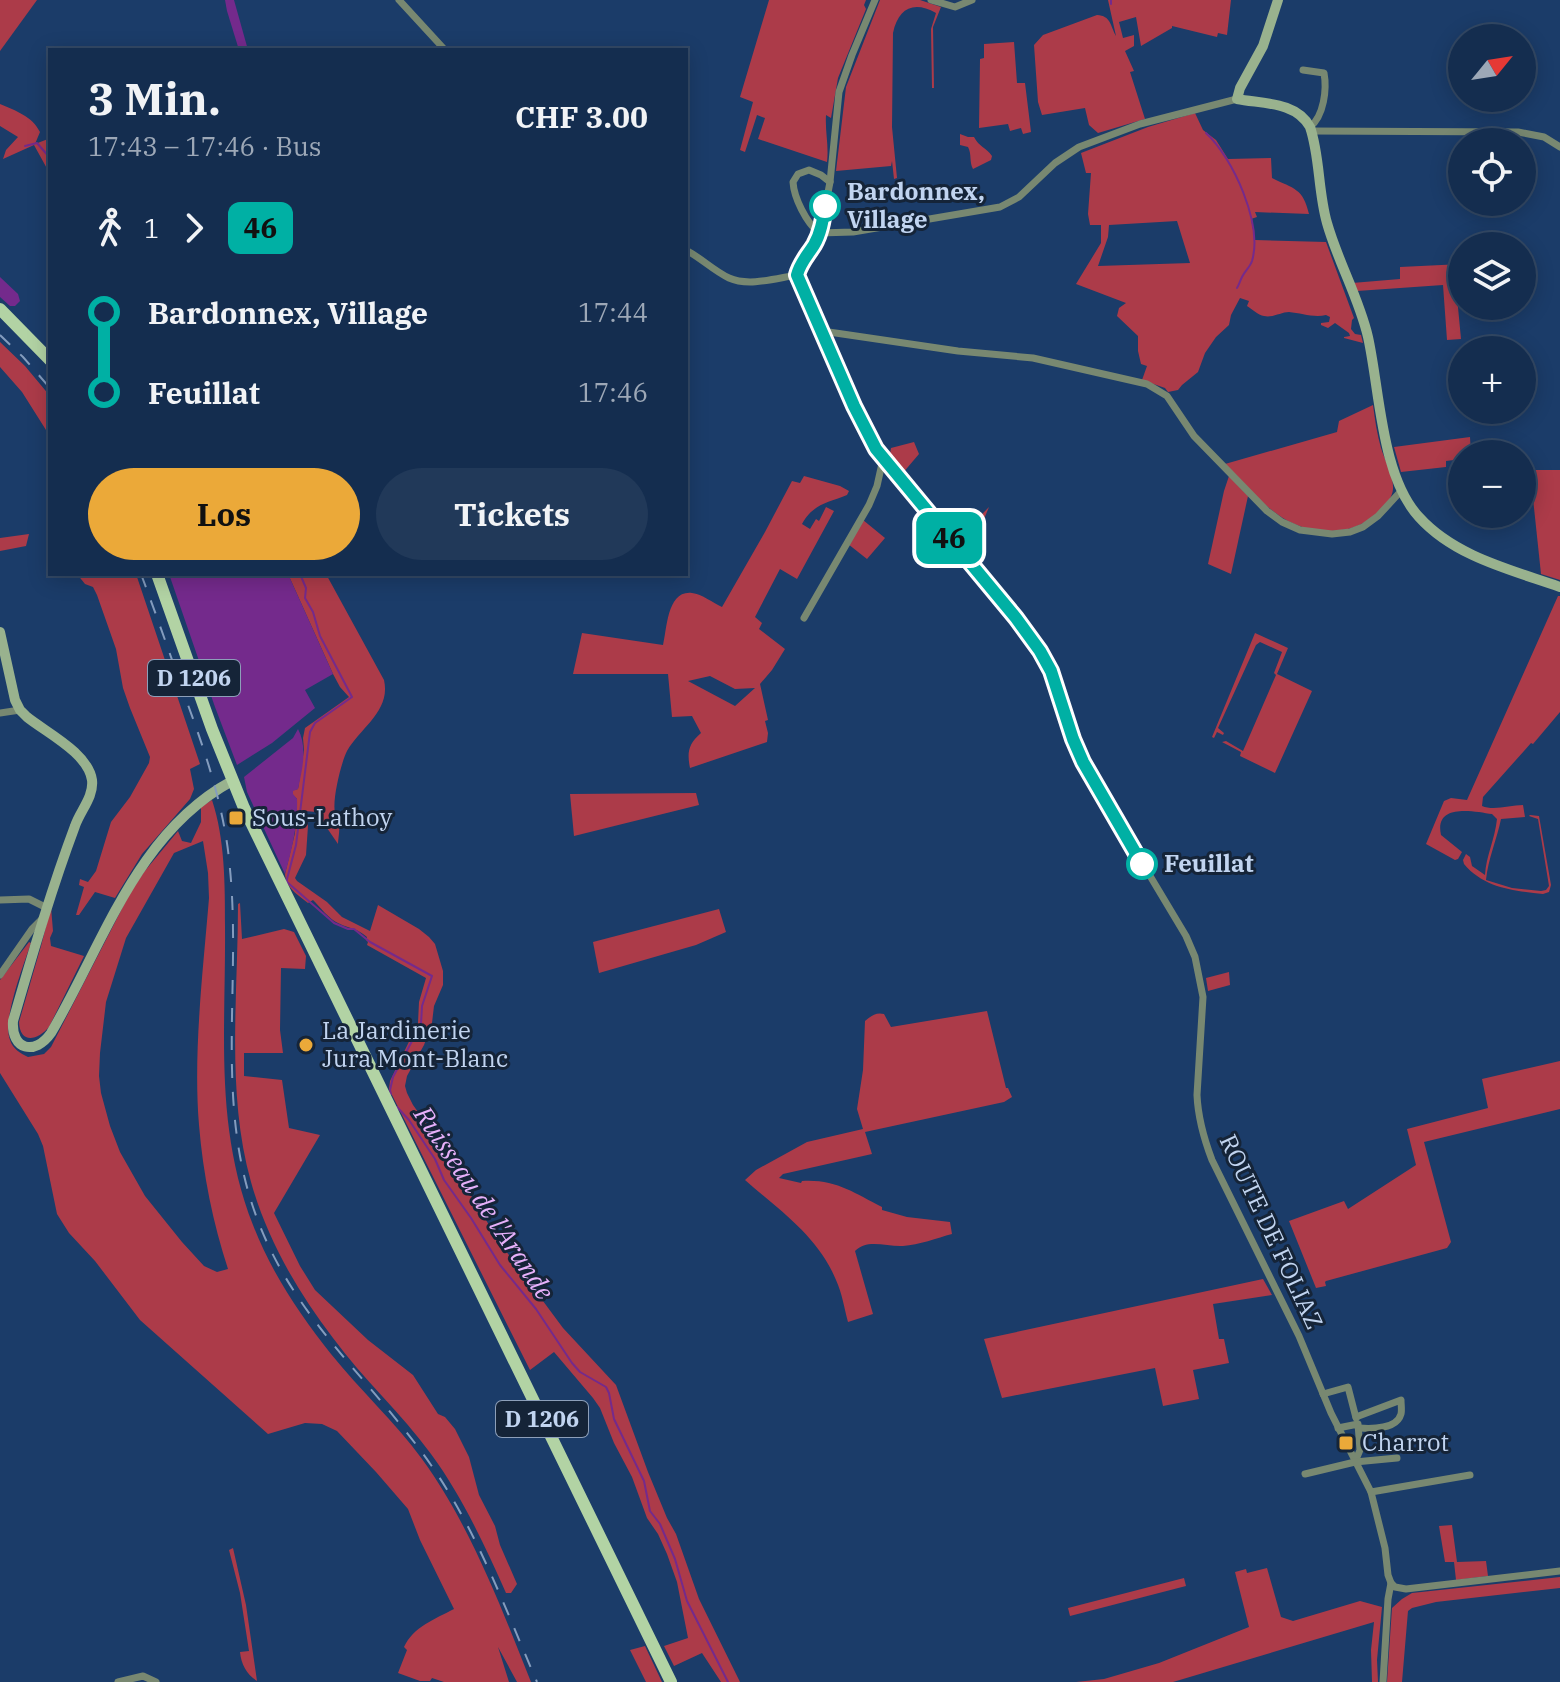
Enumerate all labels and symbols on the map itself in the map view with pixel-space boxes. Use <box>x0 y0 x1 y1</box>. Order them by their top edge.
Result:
north arrow <box>1448 24 1536 112</box>
place label: Bardonnex, Village <box>847 175 985 235</box>
marker: Bardonnex, Village <box>810 191 840 221</box>
line badge: 46 <box>913 512 985 564</box>
road number: D 1206 <box>148 660 240 696</box>
place label: Sous-Lathoy <box>252 801 392 833</box>
marker: Sous-Lathoy <box>227 809 245 827</box>
place label: Feuillat <box>1164 847 1254 879</box>
marker: Feuillat <box>1127 849 1157 879</box>
place label: La Jardinerie Jura Mont-Blanc <box>322 1014 508 1074</box>
marker: La Jardinerie Jura Mont-Blanc <box>297 1036 315 1054</box>
water label: Ruisseau de l'Arande <box>407 1098 563 1306</box>
street label: ROUTE DE FOLIAZ <box>1213 1129 1331 1334</box>
road number: D 1206 <box>496 1401 588 1437</box>
place label: Charrot <box>1362 1426 1449 1458</box>
marker: Charrot <box>1337 1434 1355 1452</box>

